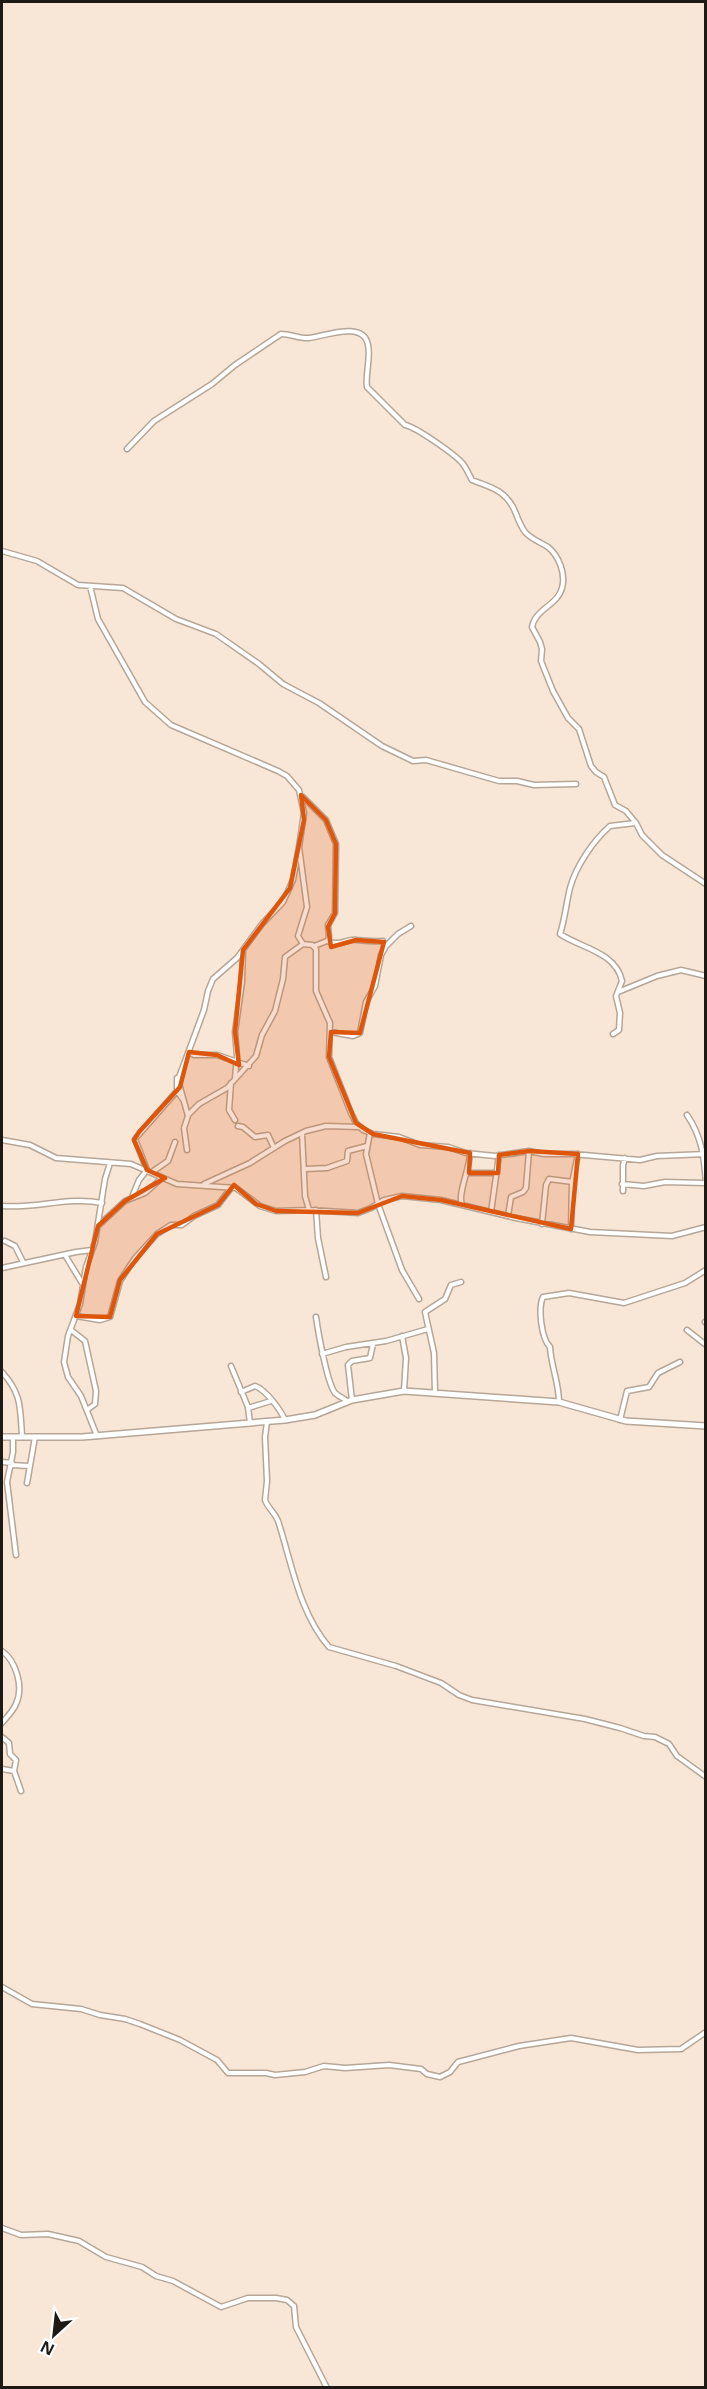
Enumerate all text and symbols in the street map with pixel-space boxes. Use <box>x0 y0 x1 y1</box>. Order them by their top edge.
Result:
north arrow <box>24 2305 84 2365</box>
text: N <box>36 2336 58 2361</box>

